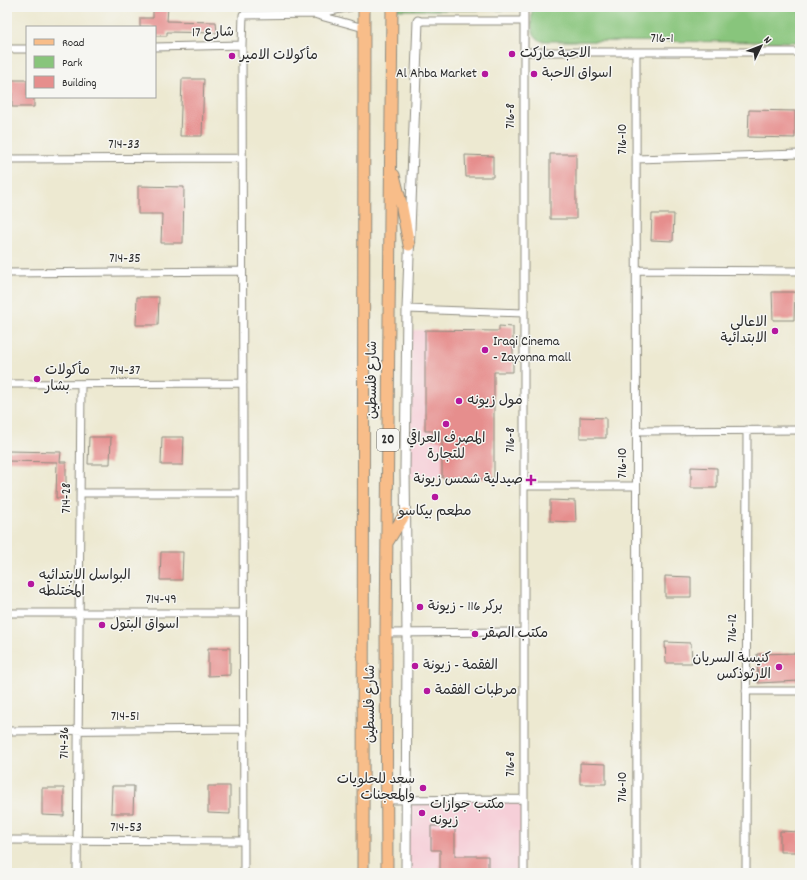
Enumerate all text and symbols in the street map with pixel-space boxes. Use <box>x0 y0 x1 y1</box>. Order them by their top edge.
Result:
street label: شارع 17 <box>192 23 234 43</box>
legend <box>26 26 156 98</box>
north arrow <box>741 26 781 66</box>
street label: 716-1 <box>650 29 674 49</box>
text: N <box>759 33 775 48</box>
text: Road <box>62 35 84 52</box>
place label: الاحبة ماركت <box>520 44 591 64</box>
place label: مأكولات الامير <box>239 46 318 66</box>
marker: الاحبة ماركت <box>507 49 517 59</box>
marker: مأكولات الامير <box>227 51 237 61</box>
text: Park <box>62 55 83 72</box>
place label: Al Ahba Market <box>396 64 477 84</box>
place label: اسواق الاحبة <box>542 64 612 84</box>
marker: Al Ahba Market <box>480 69 490 79</box>
marker: اسواق الاحبة <box>529 69 539 79</box>
text: Building <box>62 75 97 92</box>
street label: 716-8 <box>501 103 521 129</box>
street label: 716-10 <box>613 124 633 154</box>
street label: 714-33 <box>108 135 140 155</box>
street label: 714-35 <box>109 249 141 269</box>
place label: الاعالي الابتدائية <box>721 313 767 349</box>
marker: الاعالي الابتدائية <box>770 326 780 336</box>
place label: Iraqi Cinema - Zayonna mall <box>493 332 572 368</box>
street label: شارع فلسطين <box>363 341 383 419</box>
marker: Iraqi Cinema - Zayonna mall <box>480 345 490 355</box>
place label: مأكولات بشار <box>44 361 90 397</box>
street label: 714-37 <box>110 361 140 381</box>
marker: مأكولات بشار <box>32 374 42 384</box>
place label: مول زيونه <box>467 391 523 411</box>
marker: مول زيونه <box>454 396 464 406</box>
marker: المصرف العراقي للتجارة <box>441 419 451 429</box>
street label: 716-8 <box>501 427 521 453</box>
road number: 20 <box>377 429 399 451</box>
place label: المصرف العراقي للتجارة <box>407 429 485 465</box>
street label: 716-10 <box>613 448 633 478</box>
place label: صيدلية شمس زيونة <box>413 470 523 490</box>
marker: صيدلية شمس زيونة <box>526 475 536 485</box>
street label: 714-28 <box>57 482 77 513</box>
marker: مطعم بيكاسو <box>430 492 440 502</box>
place label: مطعم بيكاسو <box>398 502 471 522</box>
place label: البواسل الابتدائيه المختلطه <box>39 566 131 602</box>
marker: البواسل الابتدائيه المختلطه <box>26 579 36 589</box>
street label: 714-49 <box>145 590 177 610</box>
place label: بركر 116 - زيونة <box>428 597 503 617</box>
marker: بركر 116 - زيونة <box>415 602 425 612</box>
street label: 716-12 <box>723 613 743 643</box>
place label: اسواق البتول <box>110 615 179 635</box>
marker: اسواق البتول <box>97 620 107 630</box>
place label: مكتب الصقر <box>482 624 548 644</box>
marker: مكتب الصقر <box>470 629 480 639</box>
place label: كنيسة السريان الارثوذكس <box>692 649 771 685</box>
place label: الفقمة - زيونة <box>423 656 498 676</box>
marker: الفقمة - زيونة <box>410 661 420 671</box>
marker: كنيسة السريان الارثوذكس <box>774 662 784 672</box>
street label: شارع فلسطين <box>361 665 381 743</box>
place label: مرطبات الفقمة <box>435 681 517 701</box>
marker: مرطبات الفقمة <box>422 686 432 696</box>
street label: 714-51 <box>111 707 139 727</box>
street label: 714-36 <box>55 727 75 759</box>
street label: 716-8 <box>501 751 521 777</box>
place label: سعد للحلويات والمعجنات <box>337 770 415 806</box>
street label: 716-10 <box>613 772 633 802</box>
marker: سعد للحلويات والمعجنات <box>418 783 428 793</box>
place label: مكتب جوازات زيونه <box>430 795 504 831</box>
marker: مكتب جوازات زيونه <box>417 808 427 818</box>
street label: 714-53 <box>110 818 142 838</box>

